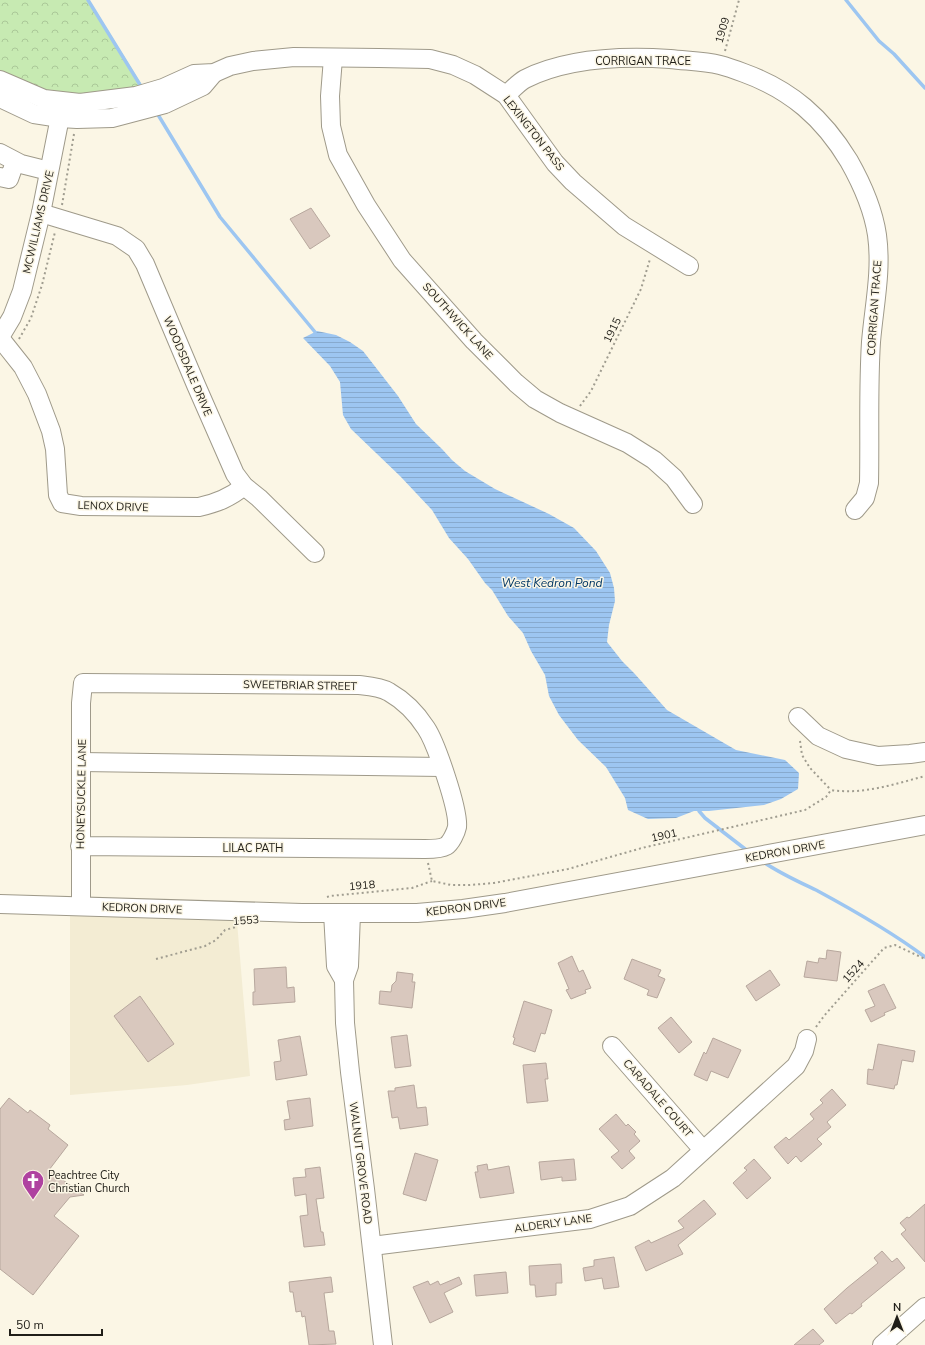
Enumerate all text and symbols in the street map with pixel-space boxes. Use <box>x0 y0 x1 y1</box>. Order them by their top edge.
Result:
street label: 1909 <box>712 15 733 45</box>
street label: CORRIGAN TRACE <box>595 54 691 69</box>
street label: LEXINGTON PASS <box>500 93 568 174</box>
street label: MCWILLIAMS DRIVE <box>19 169 58 275</box>
street label: CORRIGAN TRACE <box>864 260 885 356</box>
street label: SOUTHWICK LANE <box>419 280 496 363</box>
street label: WOODSDALE DRIVE <box>160 314 215 419</box>
street label: 1915 <box>600 315 625 345</box>
street label: LENOX DRIVE <box>77 498 149 515</box>
water label: West Kedron Pond <box>501 575 603 591</box>
street label: SWEETBRIAR STREET <box>243 677 357 694</box>
street label: HONEYSUCKLE LANE <box>73 739 90 849</box>
street label: 1901 <box>650 825 679 846</box>
street label: KEDRON DRIVE <box>744 837 826 866</box>
street label: LILAC PATH <box>222 841 284 856</box>
street label: 1918 <box>348 877 376 894</box>
street label: KEDRON DRIVE <box>425 895 507 920</box>
street label: KEDRON DRIVE <box>101 900 182 917</box>
street label: 1553 <box>232 912 260 929</box>
street label: 1524 <box>839 956 868 986</box>
street label: CARADALE COURT <box>619 1056 696 1141</box>
street label: WALNUT GROVE ROAD <box>346 1101 375 1225</box>
church icon: Peachtree City Christian Church <box>20 1168 46 1201</box>
place label: Peachtree City Christian Church <box>48 1168 130 1196</box>
street label: ALDERLY LANE <box>513 1211 593 1236</box>
north arrow <box>877 1297 917 1337</box>
text: N <box>893 1300 901 1315</box>
scale bar <box>10 1311 102 1337</box>
text: 50 m <box>16 1317 44 1333</box>

